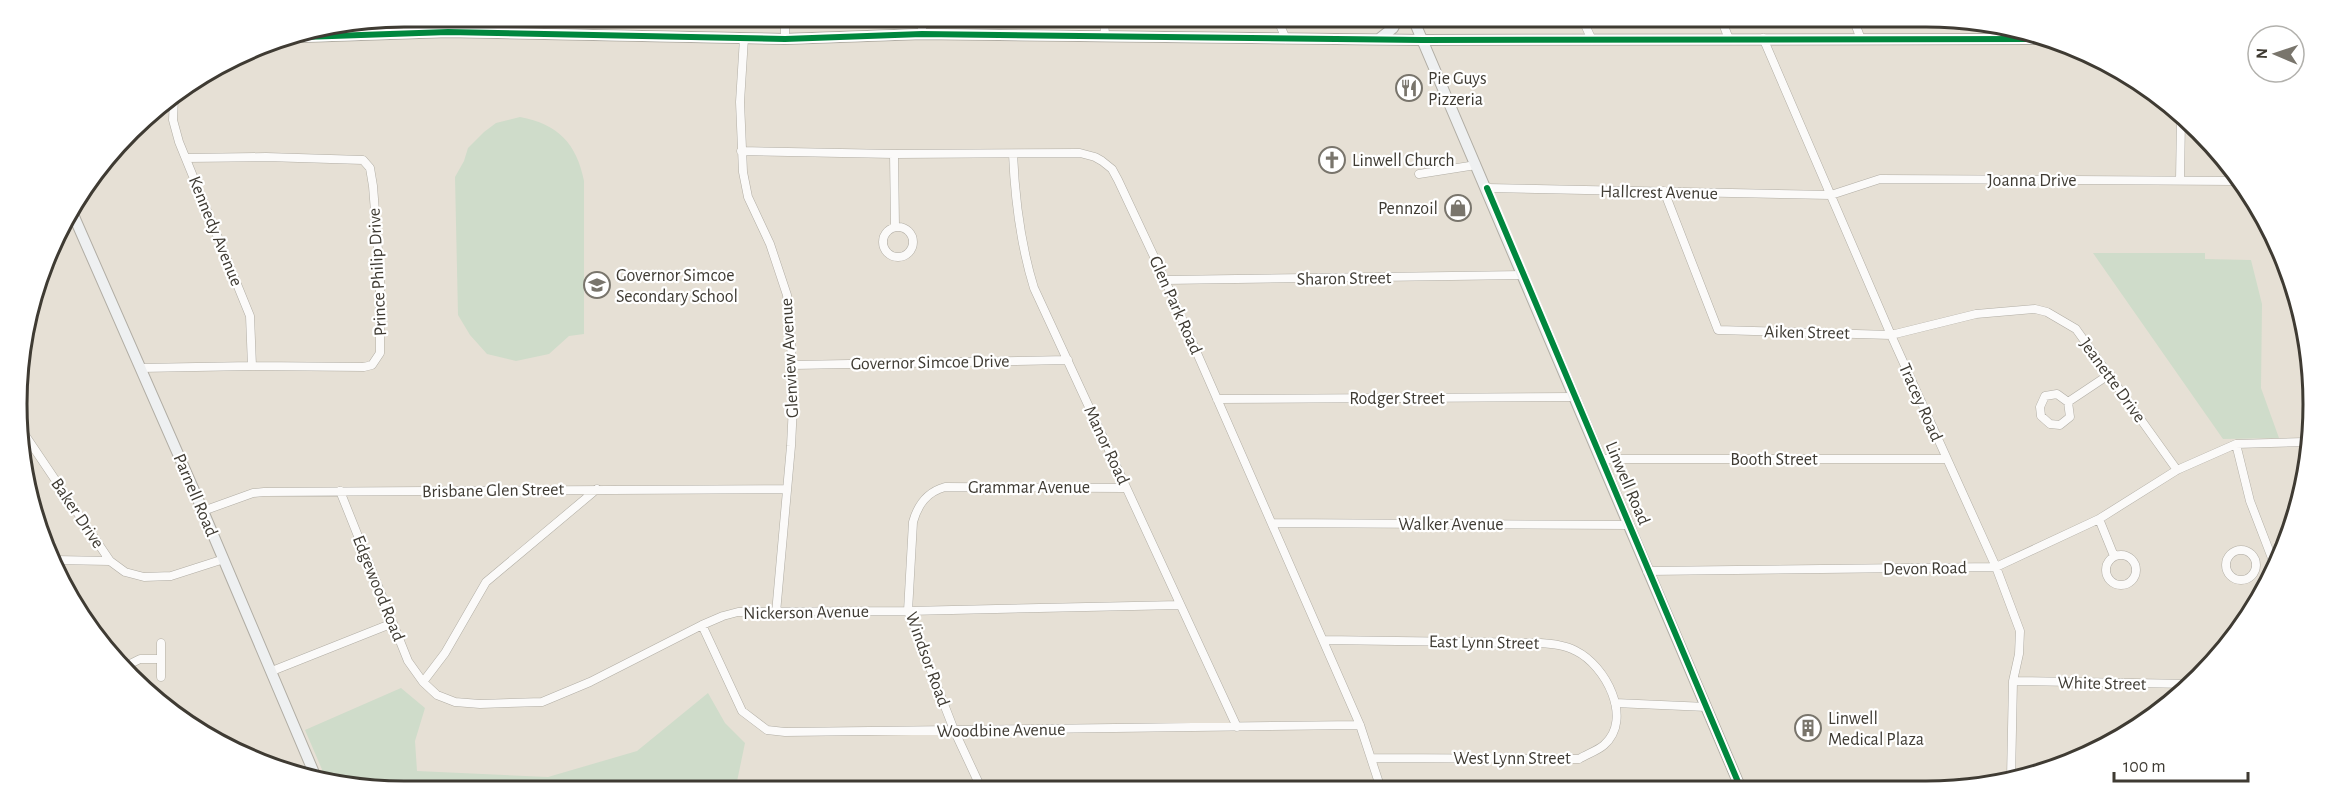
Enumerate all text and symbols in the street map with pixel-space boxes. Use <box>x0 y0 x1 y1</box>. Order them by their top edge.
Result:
north arrow <box>2246 24 2306 84</box>
text: N <box>2254 48 2270 59</box>
place label: Pie Guys Pizzeria <box>1428 70 1487 109</box>
restaurant icon: Pie Guys Pizzeria <box>1394 73 1424 103</box>
church icon: Linwell Church <box>1317 145 1347 175</box>
place label: Linwell Church <box>1352 152 1455 170</box>
street label: Joanna Drive <box>1987 172 2077 190</box>
street label: Kennedy Avenue <box>185 174 245 289</box>
street label: Hallcrest Avenue <box>1600 183 1718 203</box>
shop icon: Pennzoil <box>1443 193 1473 223</box>
place label: Pennzoil <box>1378 200 1438 218</box>
street label: Prince Philip Drive <box>366 207 390 336</box>
street label: Glen Park Road <box>1145 254 1205 357</box>
place label: Governor Simcoe Secondary School <box>616 267 738 306</box>
street label: Sharon Street <box>1296 269 1392 289</box>
school or university icon: Governor Simcoe Secondary School <box>582 270 612 300</box>
street label: Glenview Avenue <box>778 297 802 418</box>
street label: Aiken Street <box>1764 323 1850 343</box>
street label: Jeanette Drive <box>2076 335 2149 426</box>
street label: Governor Simcoe Drive <box>850 353 1010 373</box>
street label: Tracey Road <box>1895 361 1945 444</box>
street label: Rodger Street <box>1349 390 1445 408</box>
street label: Manor Road <box>1080 403 1132 488</box>
street label: Linwell Road <box>1601 439 1653 528</box>
street label: Parnell Road <box>170 451 221 539</box>
street label: Booth Street <box>1730 451 1818 469</box>
street label: Baker Drive <box>47 475 107 552</box>
street label: Grammar Avenue <box>968 479 1090 497</box>
street label: Brisbane Glen Street <box>422 481 565 501</box>
street label: Walker Avenue <box>1398 516 1504 534</box>
street label: Edgewood Road <box>349 533 407 644</box>
street label: Devon Road <box>1883 559 1967 579</box>
street label: Nickerson Avenue <box>743 603 869 623</box>
street label: Windsor Road <box>902 610 952 709</box>
street label: East Lynn Street <box>1429 633 1540 653</box>
street label: White Street <box>2057 674 2147 694</box>
place label: Linwell Medical Plaza <box>1828 710 1924 749</box>
building icon: Linwell Medical Plaza <box>1793 713 1823 743</box>
street label: Woodbine Avenue <box>936 721 1066 741</box>
scale bar <box>2114 745 2248 783</box>
street label: West Lynn Street <box>1453 750 1571 768</box>
text: 100 m <box>2123 758 2166 776</box>

